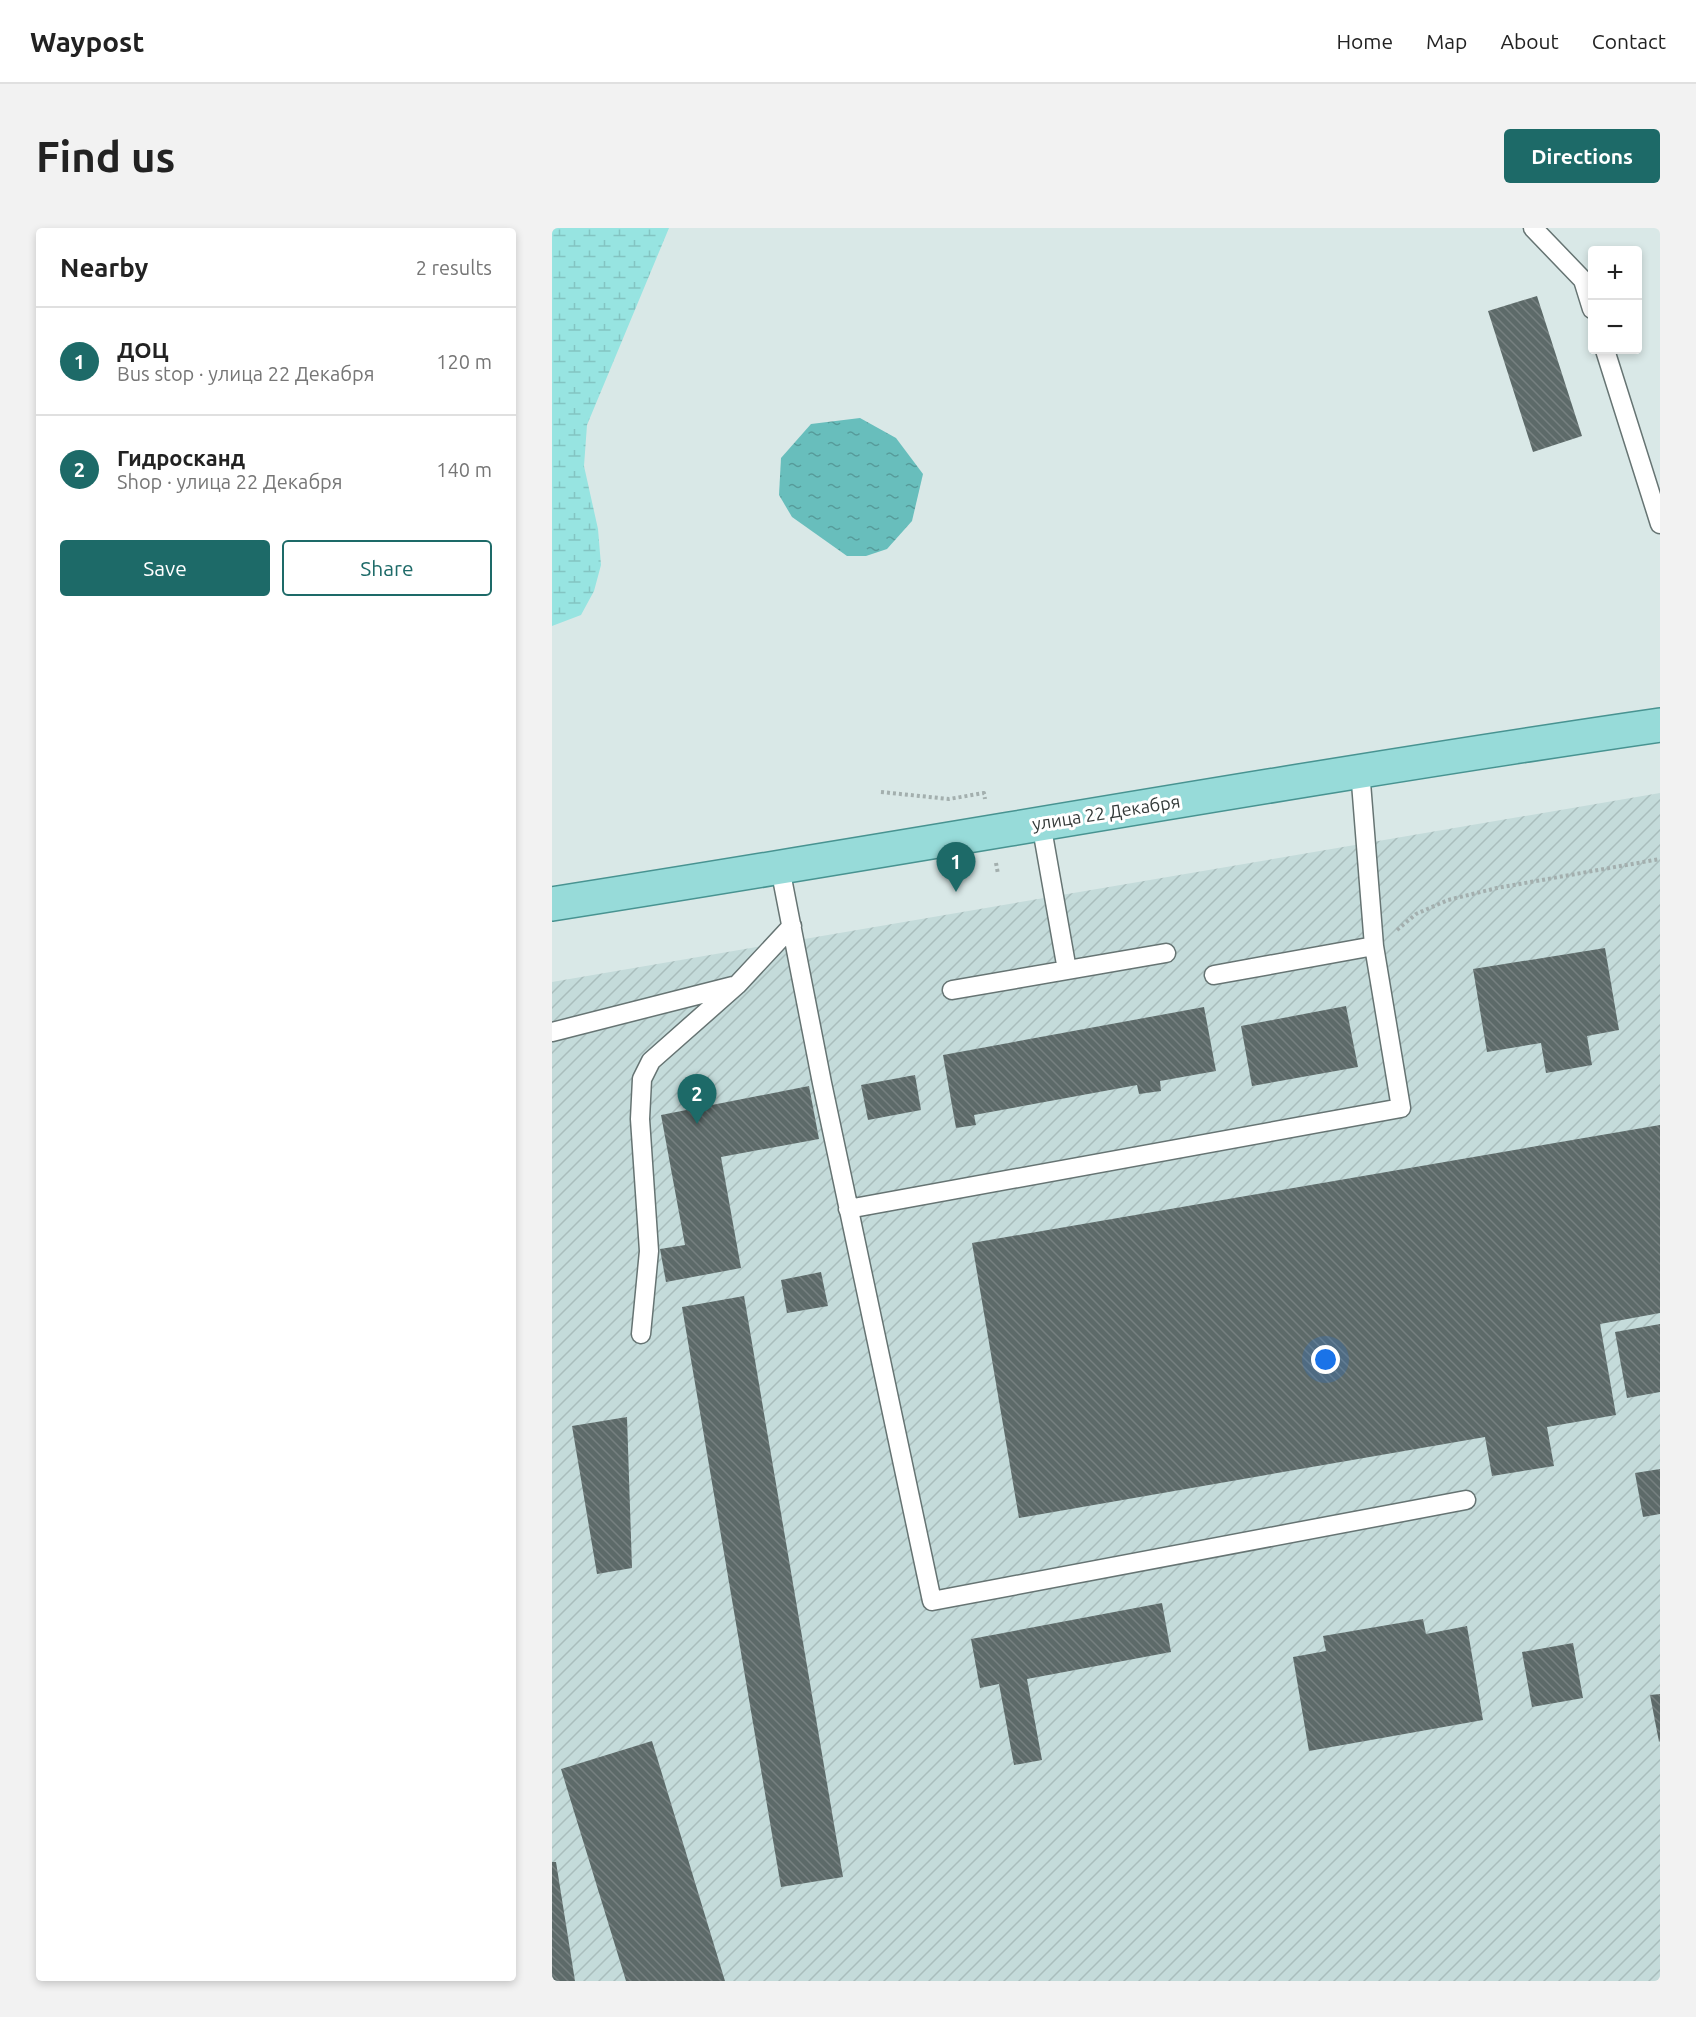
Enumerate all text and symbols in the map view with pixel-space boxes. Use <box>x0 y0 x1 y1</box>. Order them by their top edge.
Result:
text: Waypost <box>30 26 144 57</box>
text: Home <box>1336 29 1393 53</box>
text: Map <box>1426 29 1467 53</box>
text: About <box>1500 29 1559 53</box>
text: Contact <box>1592 29 1666 53</box>
button: Directions <box>1504 129 1660 183</box>
text: Find us <box>36 133 175 180</box>
map controls <box>1588 246 1642 354</box>
button: + <box>1588 246 1642 300</box>
text: Nearby <box>60 253 148 282</box>
text: 2 results <box>416 256 492 279</box>
button: − <box>1588 300 1642 354</box>
text: ДОЦ <box>117 337 169 362</box>
text: 1 <box>74 350 85 373</box>
text: 120 m <box>436 350 492 373</box>
text: Bus stop · улица 22 Декабря <box>117 362 375 385</box>
text: Гидросканд <box>117 445 245 470</box>
text: 2 <box>74 458 85 481</box>
text: 140 m <box>436 458 492 481</box>
text: Shop · улица 22 Декабря <box>117 470 343 493</box>
button: Save <box>60 540 270 596</box>
button: Share <box>282 540 492 596</box>
street label: улица 22 Декабря <box>1031 790 1181 834</box>
pin: 1 <box>936 842 976 892</box>
pin: 2 <box>678 1074 716 1124</box>
your location <box>1311 1345 1340 1374</box>

